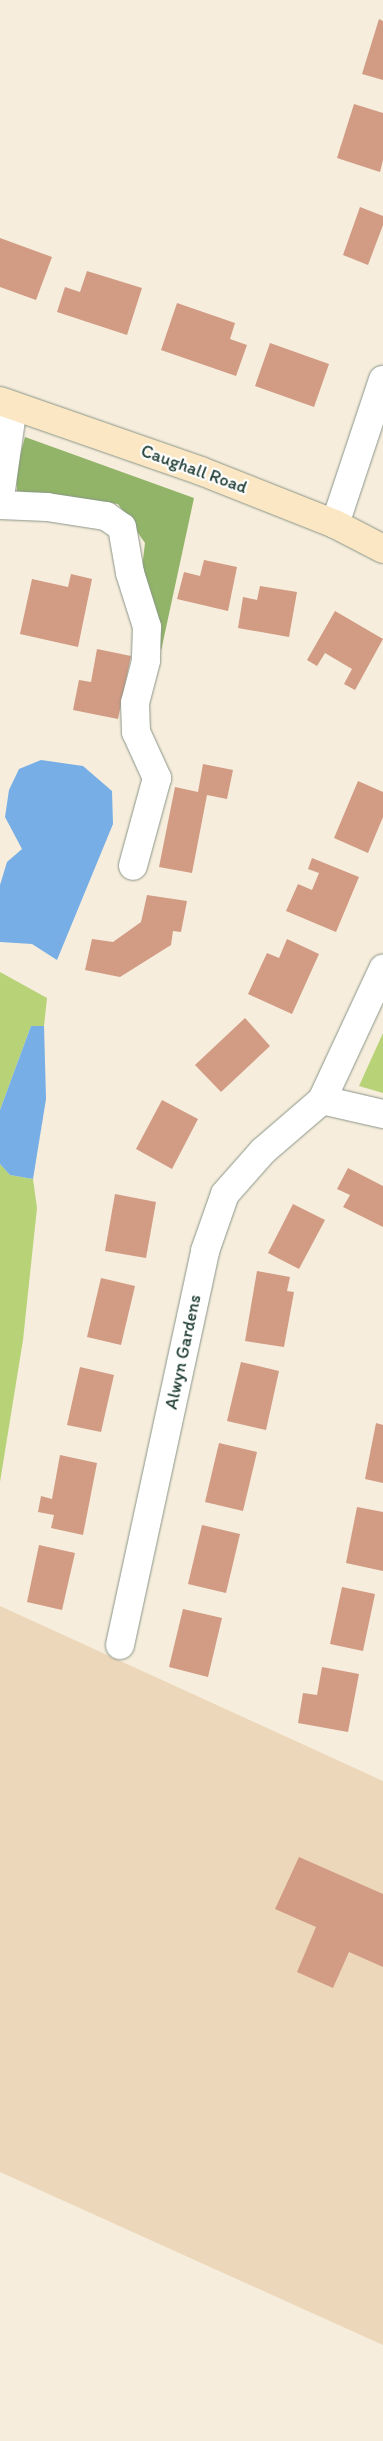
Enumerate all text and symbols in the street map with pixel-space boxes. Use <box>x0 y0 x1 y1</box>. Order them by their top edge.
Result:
street label: Caughall Road <box>138 440 250 498</box>
street label: Alwyn Gardens <box>160 1293 206 1411</box>

